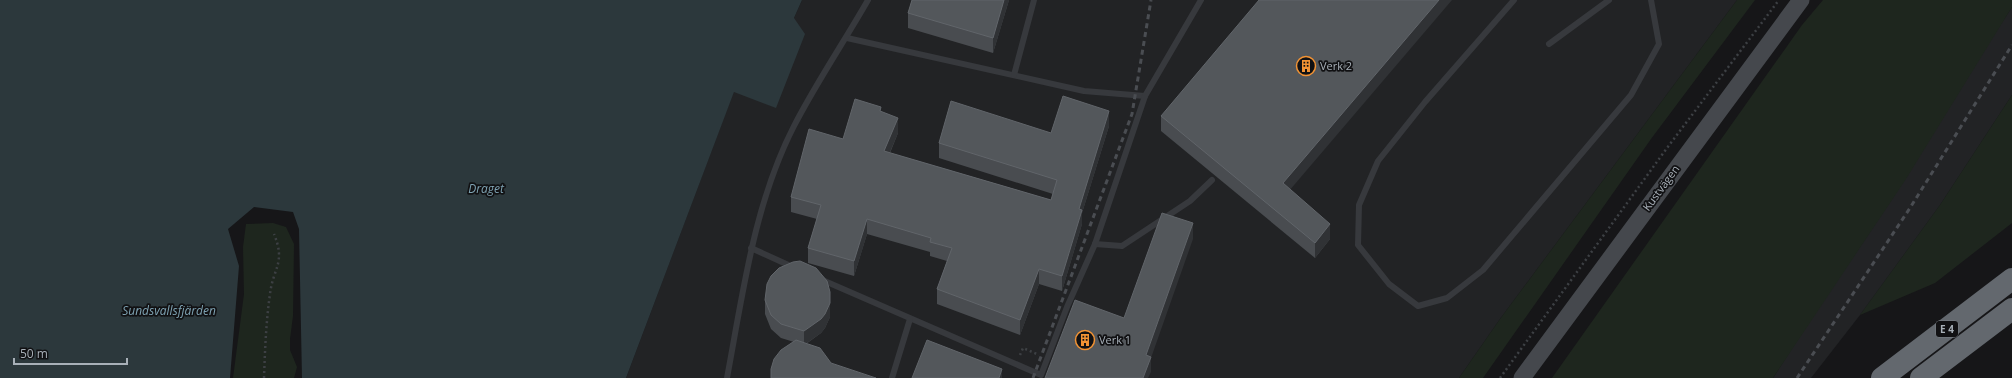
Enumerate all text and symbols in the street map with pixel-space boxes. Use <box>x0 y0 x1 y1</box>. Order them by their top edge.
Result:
building icon: Verk 2 <box>1295 55 1317 77</box>
place label: Verk 2 <box>1320 58 1352 73</box>
street label: Kustvägen <box>1639 162 1682 214</box>
water label: Draget <box>468 180 505 197</box>
water label: Sundsvallsfjärden <box>122 302 216 319</box>
road number: E 4 <box>1936 321 1958 337</box>
building icon: Verk 1 <box>1074 329 1096 351</box>
place label: Verk 1 <box>1099 332 1131 347</box>
scale bar <box>14 340 127 366</box>
text: 50 m <box>20 345 48 362</box>

